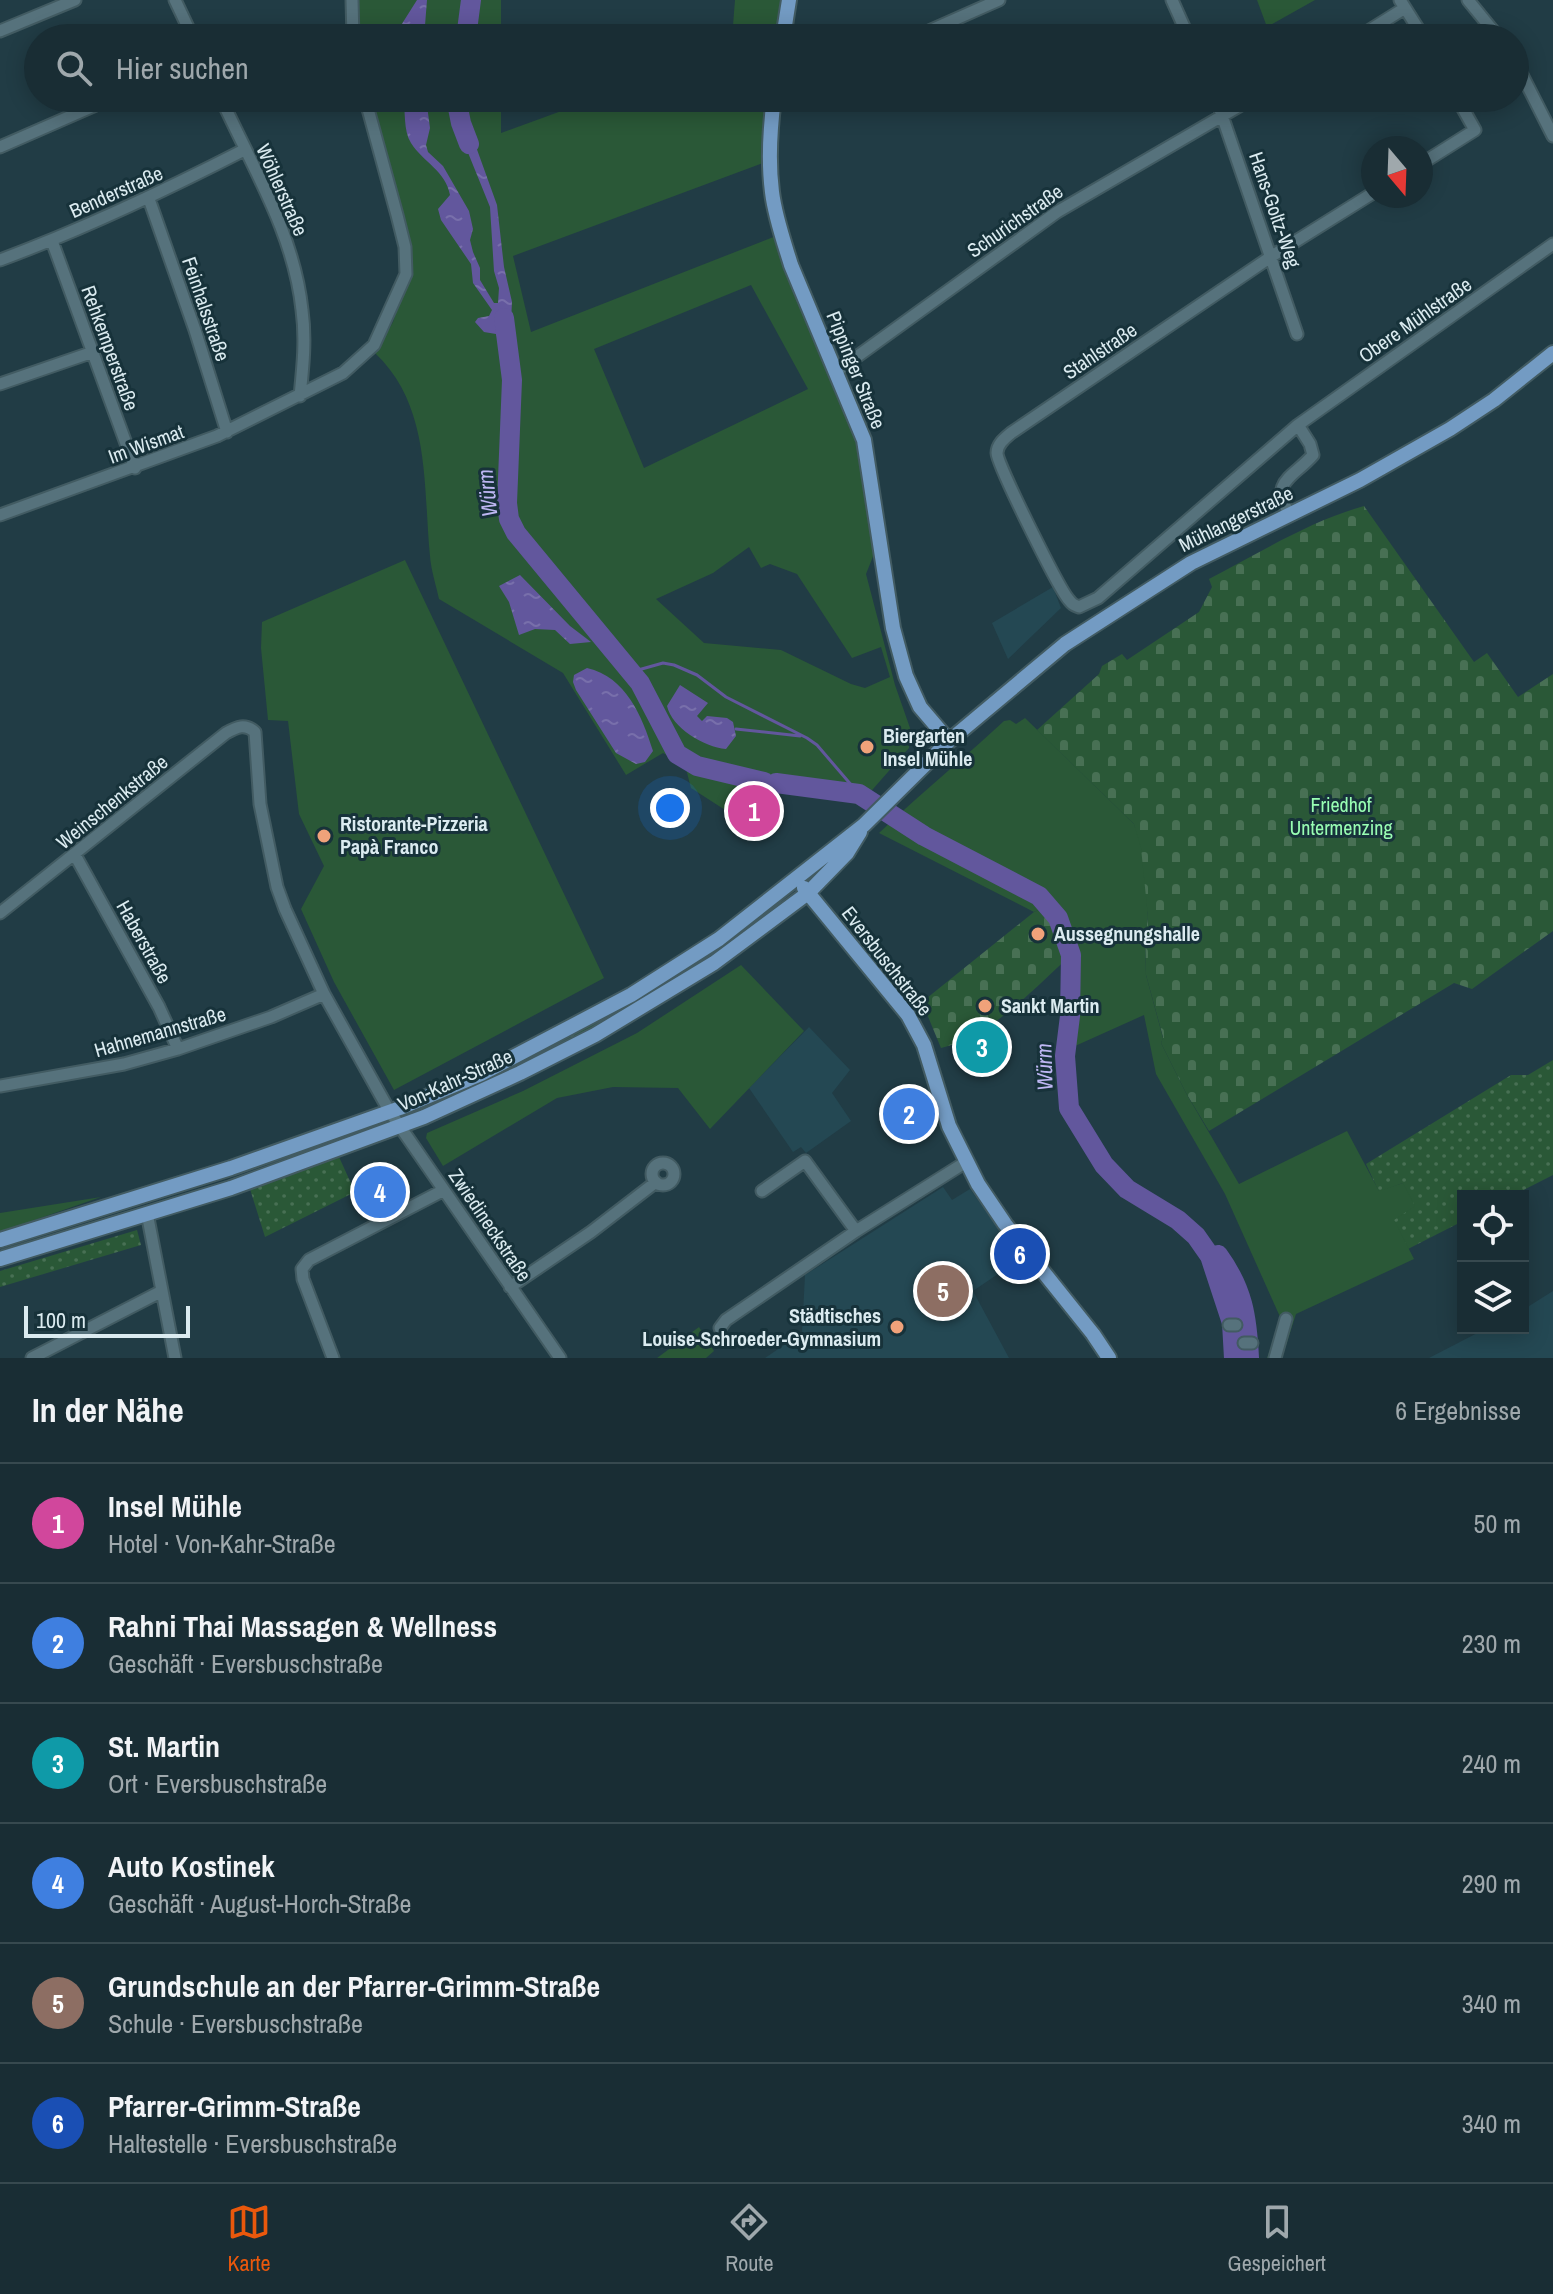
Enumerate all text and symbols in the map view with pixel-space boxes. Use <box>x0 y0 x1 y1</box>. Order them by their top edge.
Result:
search box <box>24 24 1529 112</box>
icon: search <box>52 46 96 90</box>
text: Hier suchen <box>116 48 249 88</box>
north arrow <box>1361 136 1433 208</box>
street label: Wöhlerstraße <box>250 139 315 240</box>
street label: Hans-Goltz-Weg <box>1243 148 1308 271</box>
street label: Benderstraße <box>65 159 167 224</box>
street label: Schurichstraße <box>961 178 1068 264</box>
street label: Feinhalsstraße <box>176 253 237 365</box>
street label: Obere Mühlstraße <box>1353 271 1477 369</box>
street label: Rehkemperstraße <box>75 282 146 414</box>
street label: Pippinger Straße <box>821 307 892 433</box>
street label: Stahlstraße <box>1057 316 1142 385</box>
street label: Im Wismat <box>104 417 188 470</box>
water label: Würm <box>470 468 504 518</box>
street label: Mühlangerstraße <box>1174 479 1297 558</box>
place label: Biergarten Insel Mühle <box>883 722 972 772</box>
marker: Biergarten Insel Mühle <box>858 738 876 756</box>
street label: Weinschenkstraße <box>50 748 173 855</box>
pin: 1 <box>728 781 780 841</box>
your location <box>650 788 690 828</box>
park label: Friedhof Untermenzing <box>1290 791 1393 841</box>
place label: Ristorante-Pizzeria Papà Franco <box>340 810 488 860</box>
marker: Ristorante-Pizzeria Papà Franco <box>315 827 333 845</box>
street label: Haberstraße <box>111 895 178 988</box>
street label: Eversbuschstraße <box>836 900 939 1021</box>
place label: Aussegnungshalle <box>1054 920 1200 947</box>
marker: Aussegnungshalle <box>1029 925 1047 943</box>
place label: Sankt Martin <box>1001 992 1099 1019</box>
marker: Sankt Martin <box>976 997 994 1015</box>
street label: Hahnemannstraße <box>91 1000 229 1063</box>
pin: 3 <box>956 1017 1008 1077</box>
street label: Von-Kahr-Straße <box>393 1042 516 1117</box>
water label: Würm <box>1028 1043 1060 1091</box>
pin: 2 <box>883 1084 935 1144</box>
pin: 4 <box>354 1162 406 1222</box>
street label: Zwiedineckstraße <box>443 1163 538 1286</box>
map controls <box>1457 1190 1529 1334</box>
button: locate <box>1457 1190 1529 1262</box>
pin: 6 <box>994 1224 1046 1284</box>
pin: 5 <box>917 1261 969 1321</box>
button: layers <box>1457 1262 1529 1334</box>
scale bar <box>24 1302 190 1338</box>
place label: Städtisches Louise-Schroeder-Gymnasium <box>642 1302 881 1352</box>
text: 100 m <box>36 1305 86 1335</box>
marker: Städtisches Louise-Schroeder-Gymnasium <box>888 1318 906 1336</box>
text: In der Nähe <box>32 1387 184 1433</box>
text: 6 Ergebnisse <box>1395 1393 1521 1428</box>
text: Insel Mühle <box>108 1486 242 1526</box>
text: 1 <box>52 1506 64 1541</box>
text: 50 m <box>1474 1506 1521 1541</box>
text: Hotel · Von-Kahr-Straße <box>108 1526 336 1561</box>
text: Rahni Thai Massagen & Wellness <box>108 1606 497 1646</box>
text: 2 <box>52 1626 64 1661</box>
text: 230 m <box>1462 1626 1521 1661</box>
text: Geschäft · Eversbuschstraße <box>108 1646 383 1681</box>
text: St. Martin <box>108 1726 220 1766</box>
text: 3 <box>52 1746 64 1781</box>
text: 240 m <box>1462 1746 1521 1781</box>
text: Ort · Eversbuschstraße <box>108 1766 327 1801</box>
text: Auto Kostinek <box>108 1846 275 1886</box>
text: 4 <box>52 1866 64 1901</box>
text: 290 m <box>1462 1866 1521 1901</box>
text: Geschäft · August-Horch-Straße <box>108 1886 411 1921</box>
text: Grundschule an der Pfarrer-Grimm-Straße <box>108 1966 600 2006</box>
text: 5 <box>52 1986 64 2021</box>
text: 340 m <box>1462 1986 1521 2021</box>
text: Schule · Eversbuschstraße <box>108 2006 363 2041</box>
text: Pfarrer-Grimm-Straße <box>108 2086 361 2126</box>
text: 6 <box>52 2106 64 2141</box>
text: 340 m <box>1462 2106 1521 2141</box>
text: Haltestelle · Eversbuschstraße <box>108 2126 397 2161</box>
tab: Karte <box>227 2200 271 2278</box>
tab: Route <box>725 2200 773 2278</box>
tab: Gespeichert <box>1228 2200 1326 2278</box>

